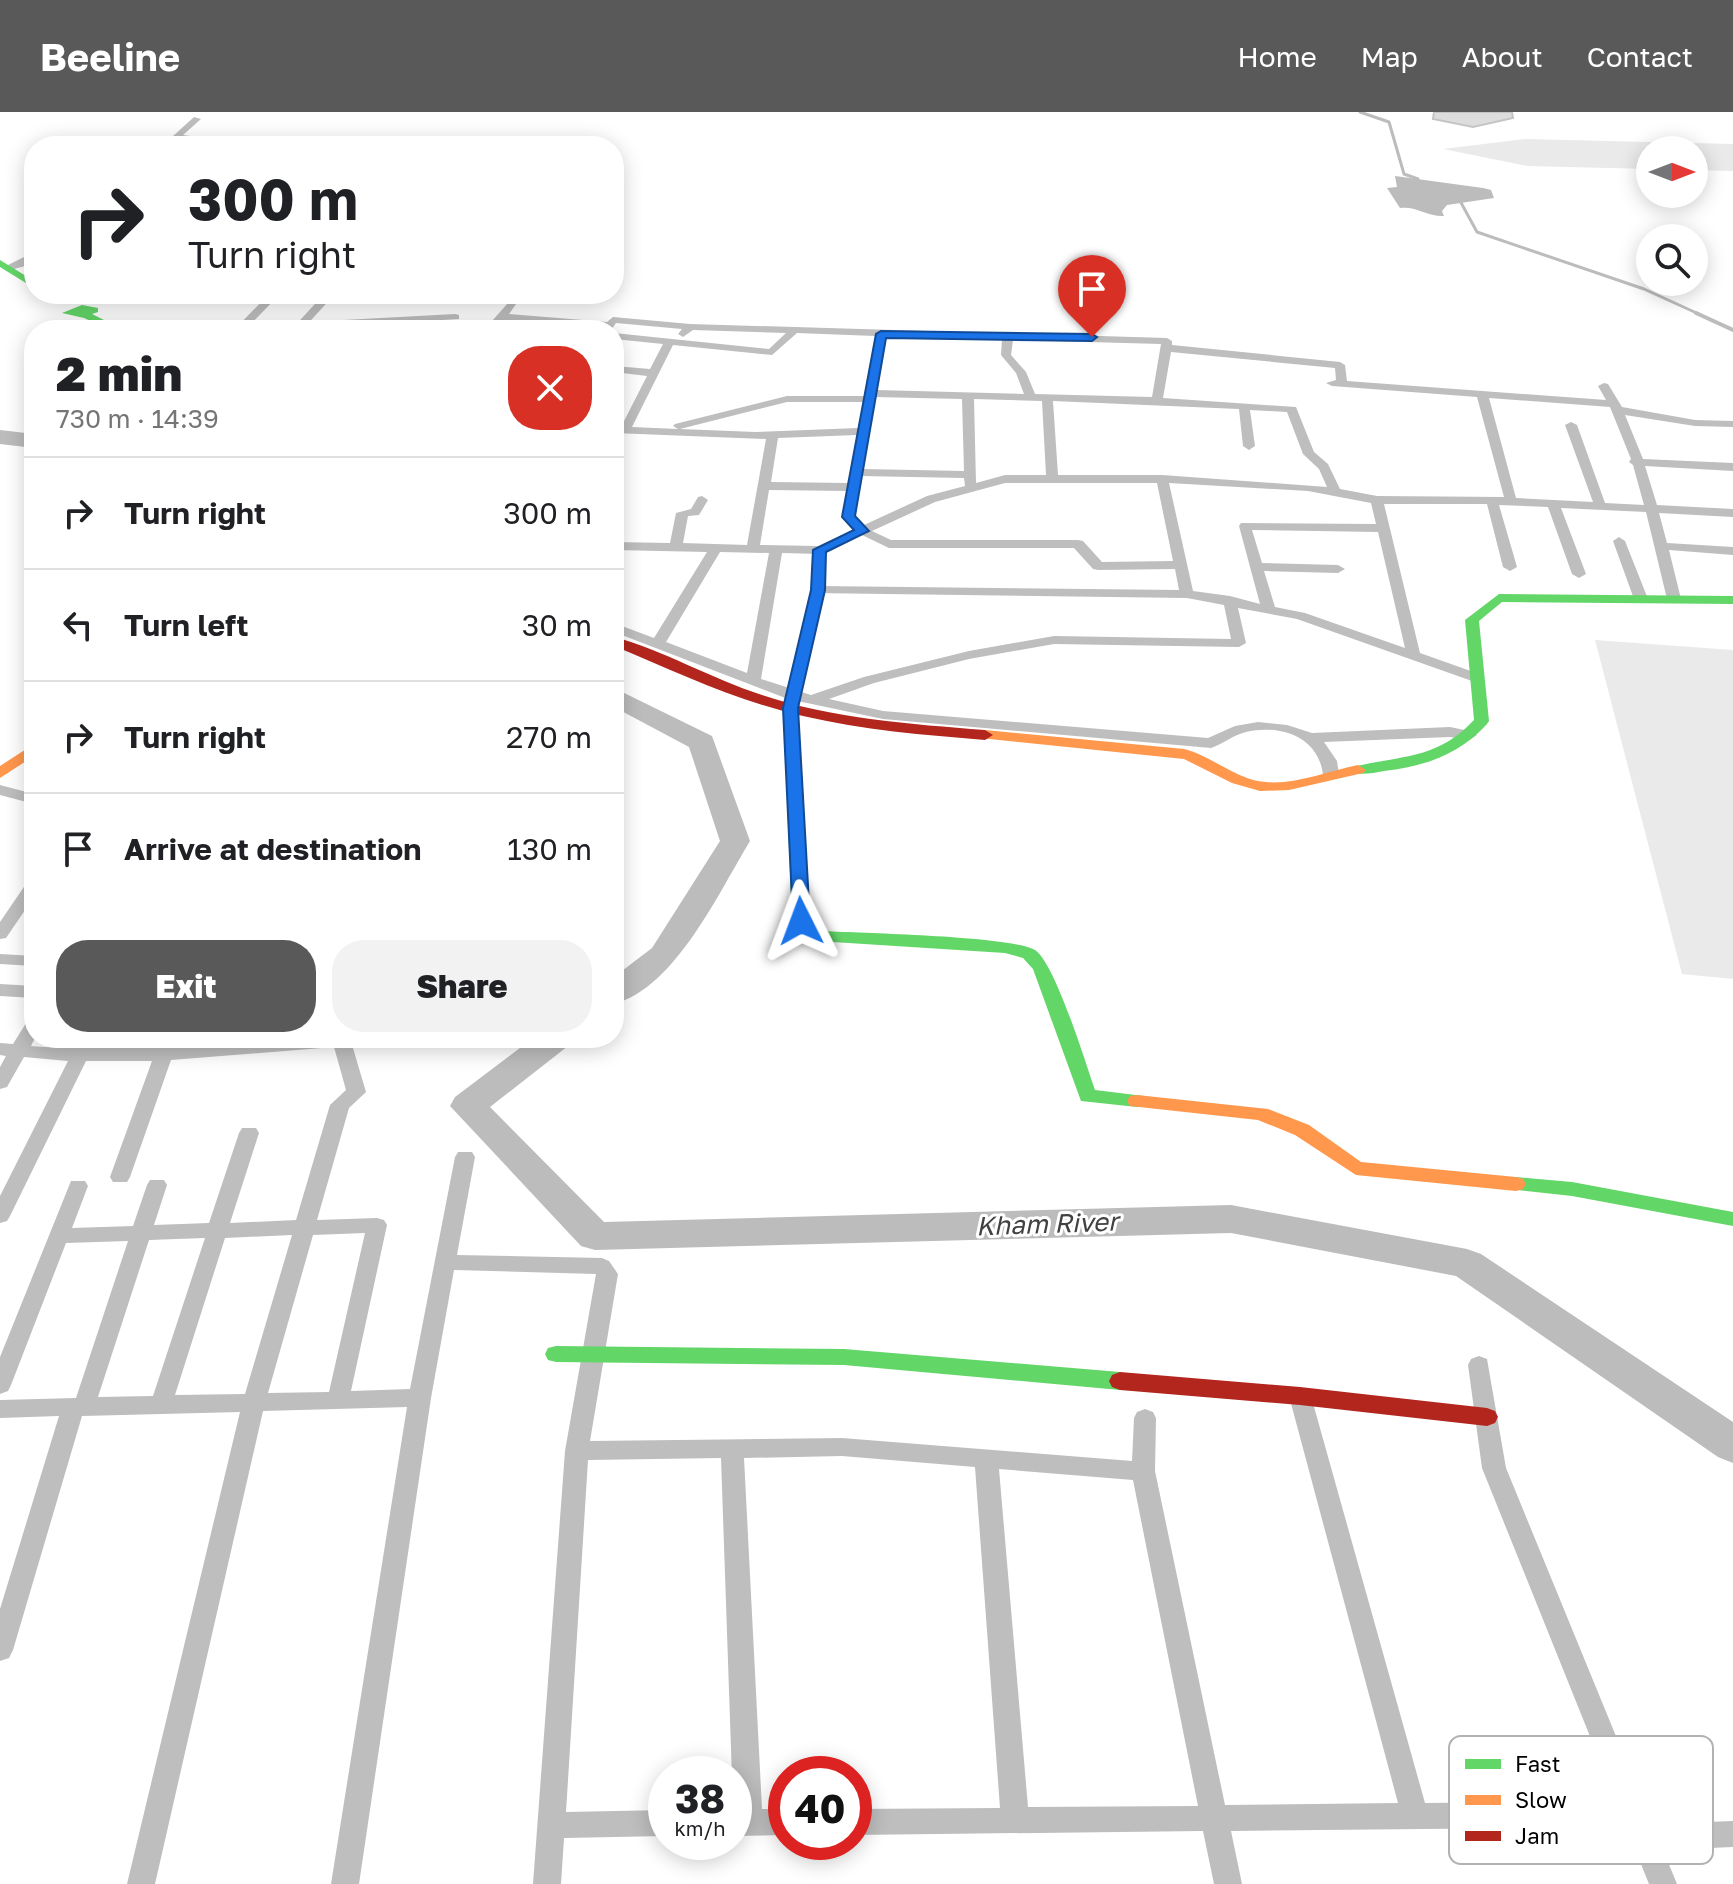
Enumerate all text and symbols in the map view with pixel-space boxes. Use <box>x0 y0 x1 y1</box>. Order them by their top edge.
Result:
text: Beeline <box>40 34 180 79</box>
text: Home <box>1238 40 1317 73</box>
text: Map <box>1361 40 1418 73</box>
text: About <box>1462 40 1543 73</box>
text: Contact <box>1587 40 1693 73</box>
north arrow <box>1636 136 1708 208</box>
map controls <box>1636 136 1708 296</box>
text: 300 m <box>188 165 358 232</box>
icon: right <box>56 168 160 272</box>
button: search <box>1636 224 1708 296</box>
text: Turn right <box>188 233 356 276</box>
pin <box>1058 255 1126 337</box>
icon: arrive <box>1070 267 1114 311</box>
text: 2 min <box>56 344 182 402</box>
button: close <box>508 346 592 430</box>
text: 730 m · 14:39 <box>56 403 219 434</box>
icon: right <box>56 491 100 535</box>
text: Turn right <box>124 495 266 531</box>
text: 300 m <box>503 495 592 531</box>
icon: left <box>56 603 100 647</box>
text: Turn left <box>124 607 249 643</box>
text: 30 m <box>522 607 592 643</box>
icon: right <box>56 715 100 759</box>
text: Turn right <box>124 719 266 755</box>
text: 270 m <box>506 719 592 755</box>
icon: arrive <box>56 827 100 871</box>
text: Arrive at destination <box>124 831 421 867</box>
text: 130 m <box>507 831 592 867</box>
position arrow <box>759 879 843 963</box>
button: Exit <box>56 940 316 1032</box>
button: Share <box>332 940 592 1032</box>
water label: Kham River <box>975 1205 1122 1241</box>
legend <box>1449 1736 1713 1864</box>
text: Fast <box>1515 1750 1561 1777</box>
speed limit sign: 40 <box>768 1756 872 1860</box>
text: 38 <box>675 1774 725 1822</box>
text: Slow <box>1515 1786 1567 1813</box>
text: km/h <box>675 1816 725 1840</box>
text: Jam <box>1515 1822 1559 1849</box>

